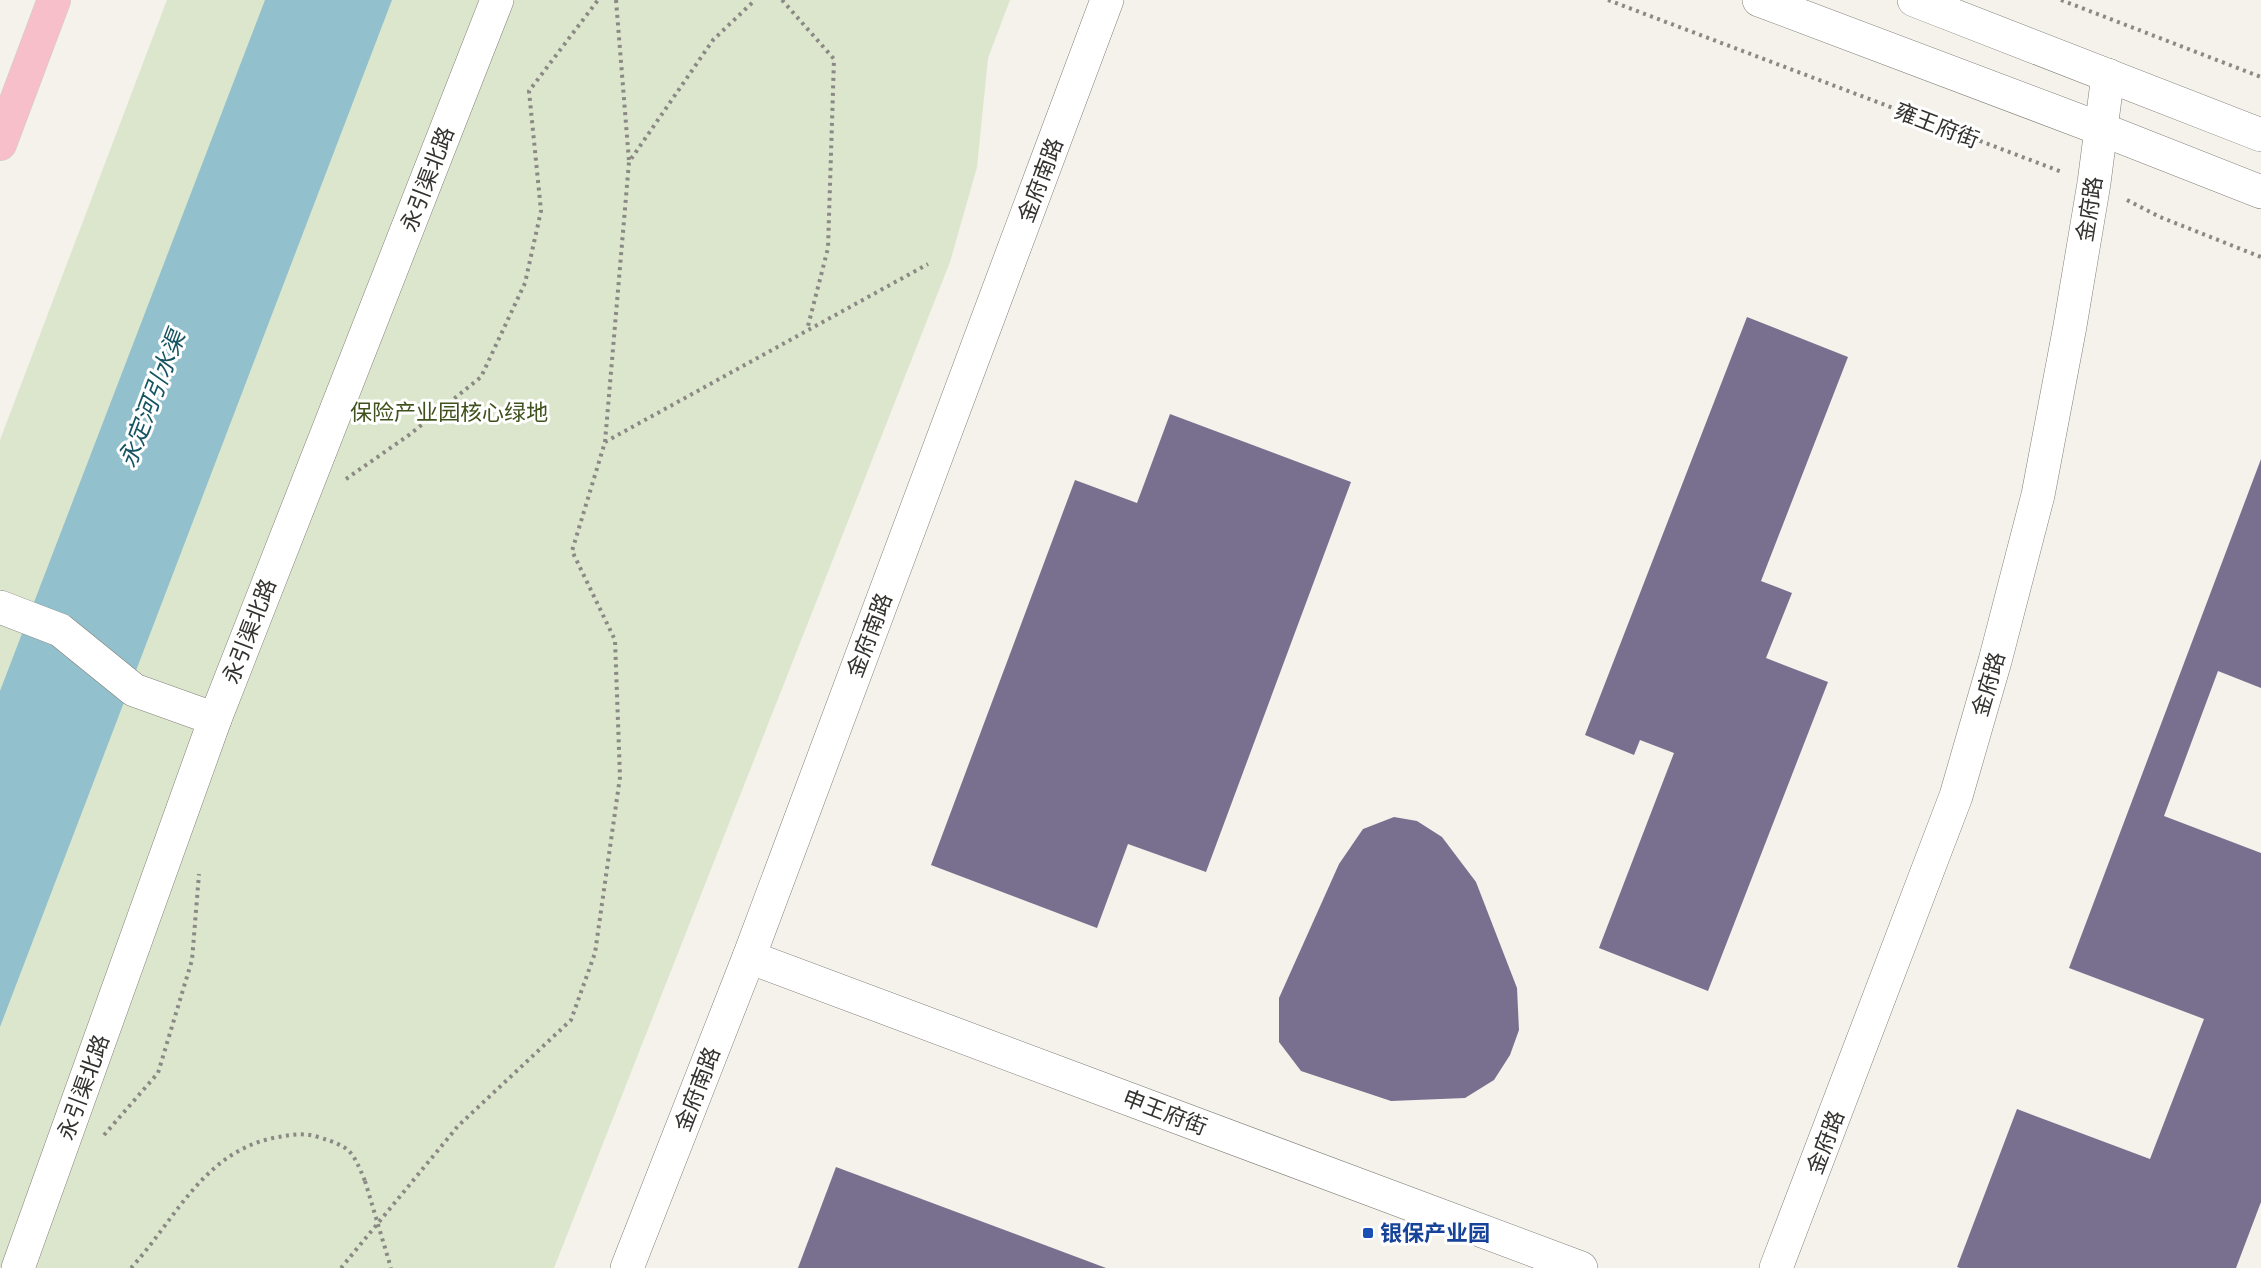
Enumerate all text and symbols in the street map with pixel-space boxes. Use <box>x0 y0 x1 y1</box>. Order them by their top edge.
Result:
street label: 雍王府街 <box>1891 96 1983 154</box>
street label: 永引渠北路 <box>394 123 460 235</box>
street label: 金府南路 <box>1011 134 1069 226</box>
street label: 金府路 <box>2070 174 2108 244</box>
water label: 永定河引水渠 <box>111 323 192 471</box>
park label: 保险产业园核心绿地 <box>350 398 548 426</box>
street label: 永引渠北路 <box>216 575 282 687</box>
street label: 金府南路 <box>840 589 898 681</box>
street label: 金府路 <box>1965 648 2011 720</box>
street label: 永引渠北路 <box>51 1031 115 1143</box>
street label: 金府南路 <box>668 1043 726 1135</box>
street label: 申王府街 <box>1119 1083 1211 1141</box>
street label: 金府路 <box>1800 1106 1850 1178</box>
place label: 银保产业园 <box>1380 1219 1490 1247</box>
marker: 银保产业园 <box>1361 1226 1375 1240</box>

